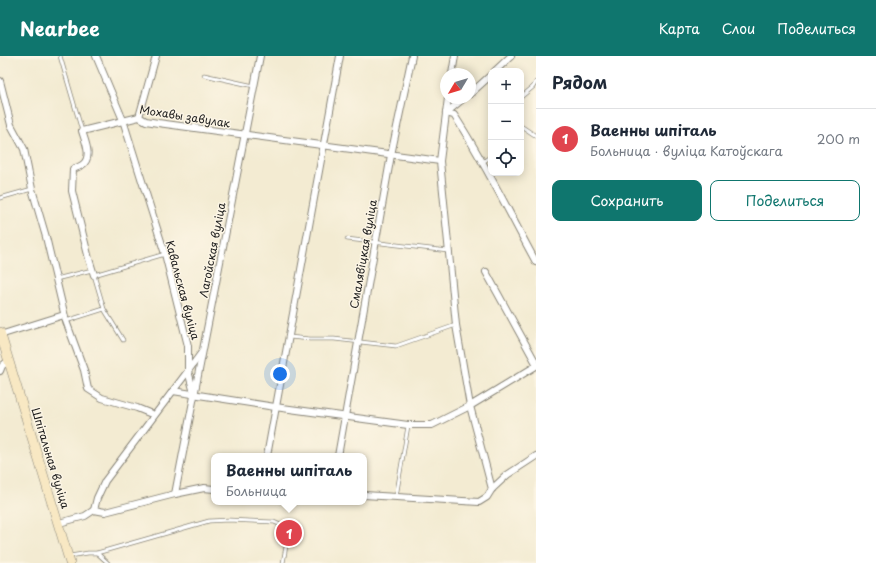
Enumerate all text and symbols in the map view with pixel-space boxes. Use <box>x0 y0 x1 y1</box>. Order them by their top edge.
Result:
text: Nearbee <box>20 14 100 42</box>
text: Карта <box>659 18 700 39</box>
text: Слои <box>722 18 755 39</box>
text: Поделиться <box>777 18 856 39</box>
north arrow <box>440 68 476 104</box>
map controls <box>488 68 524 176</box>
button: + <box>488 68 524 104</box>
text: Рядом <box>552 69 607 95</box>
street label: Мохавы завулак <box>138 100 232 132</box>
button: − <box>488 104 524 140</box>
text: Ваенны шпіталь <box>590 118 717 141</box>
text: 1 <box>562 129 568 148</box>
text: 200 m <box>817 129 860 148</box>
button: locate <box>488 140 524 176</box>
text: Больница · вуліца Катоўскага <box>590 141 783 160</box>
button: Сохранить <box>552 180 702 221</box>
button: Поделиться <box>710 180 860 221</box>
street label: Смалявіцкая вуліца <box>345 198 381 310</box>
street label: Лагойская вуліца <box>194 201 230 299</box>
street label: Кавальская вуліца <box>162 238 205 342</box>
your location <box>270 364 290 384</box>
street label: Шпітальная вуліца <box>28 405 75 511</box>
popup <box>211 453 367 505</box>
text: Ваенны шпіталь <box>226 458 352 481</box>
text: Больница <box>226 481 287 500</box>
pin: 1 <box>276 518 302 548</box>

